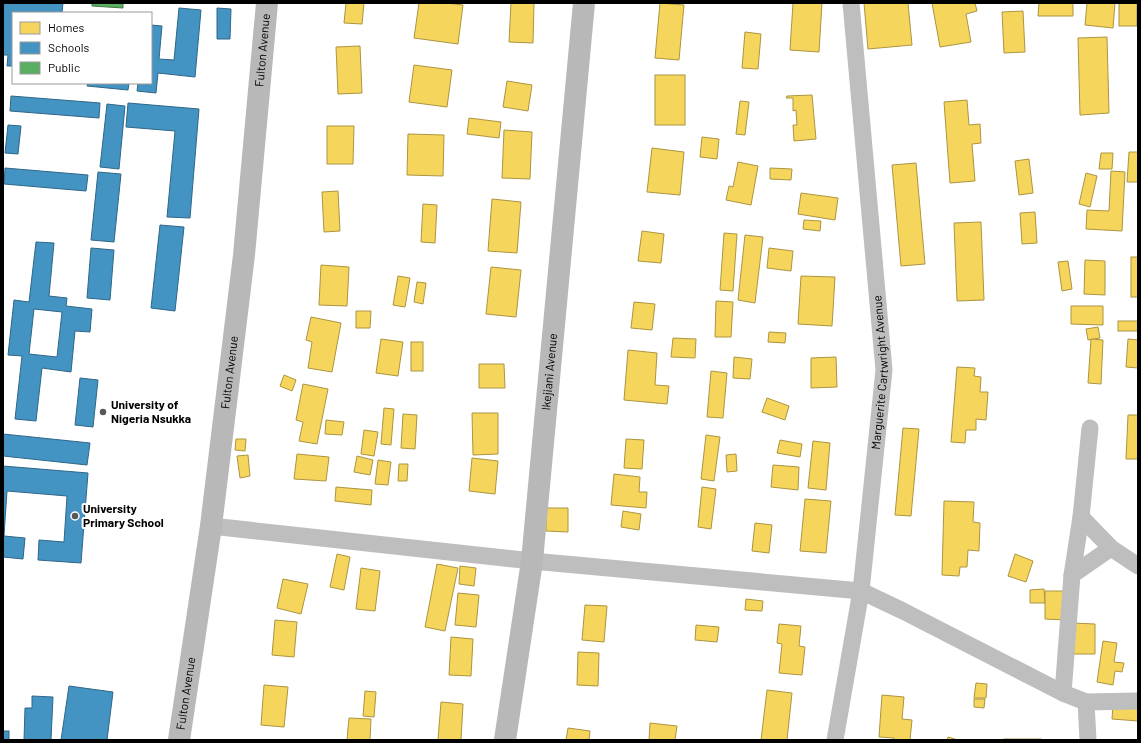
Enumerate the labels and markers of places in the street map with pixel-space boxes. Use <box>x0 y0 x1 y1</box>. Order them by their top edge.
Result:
place label: University of Nigeria Nsukka <box>111 397 191 425</box>
marker: University of Nigeria Nsukka <box>98 407 108 417</box>
place label: University Primary School <box>83 501 164 529</box>
marker: University Primary School <box>70 511 80 521</box>

